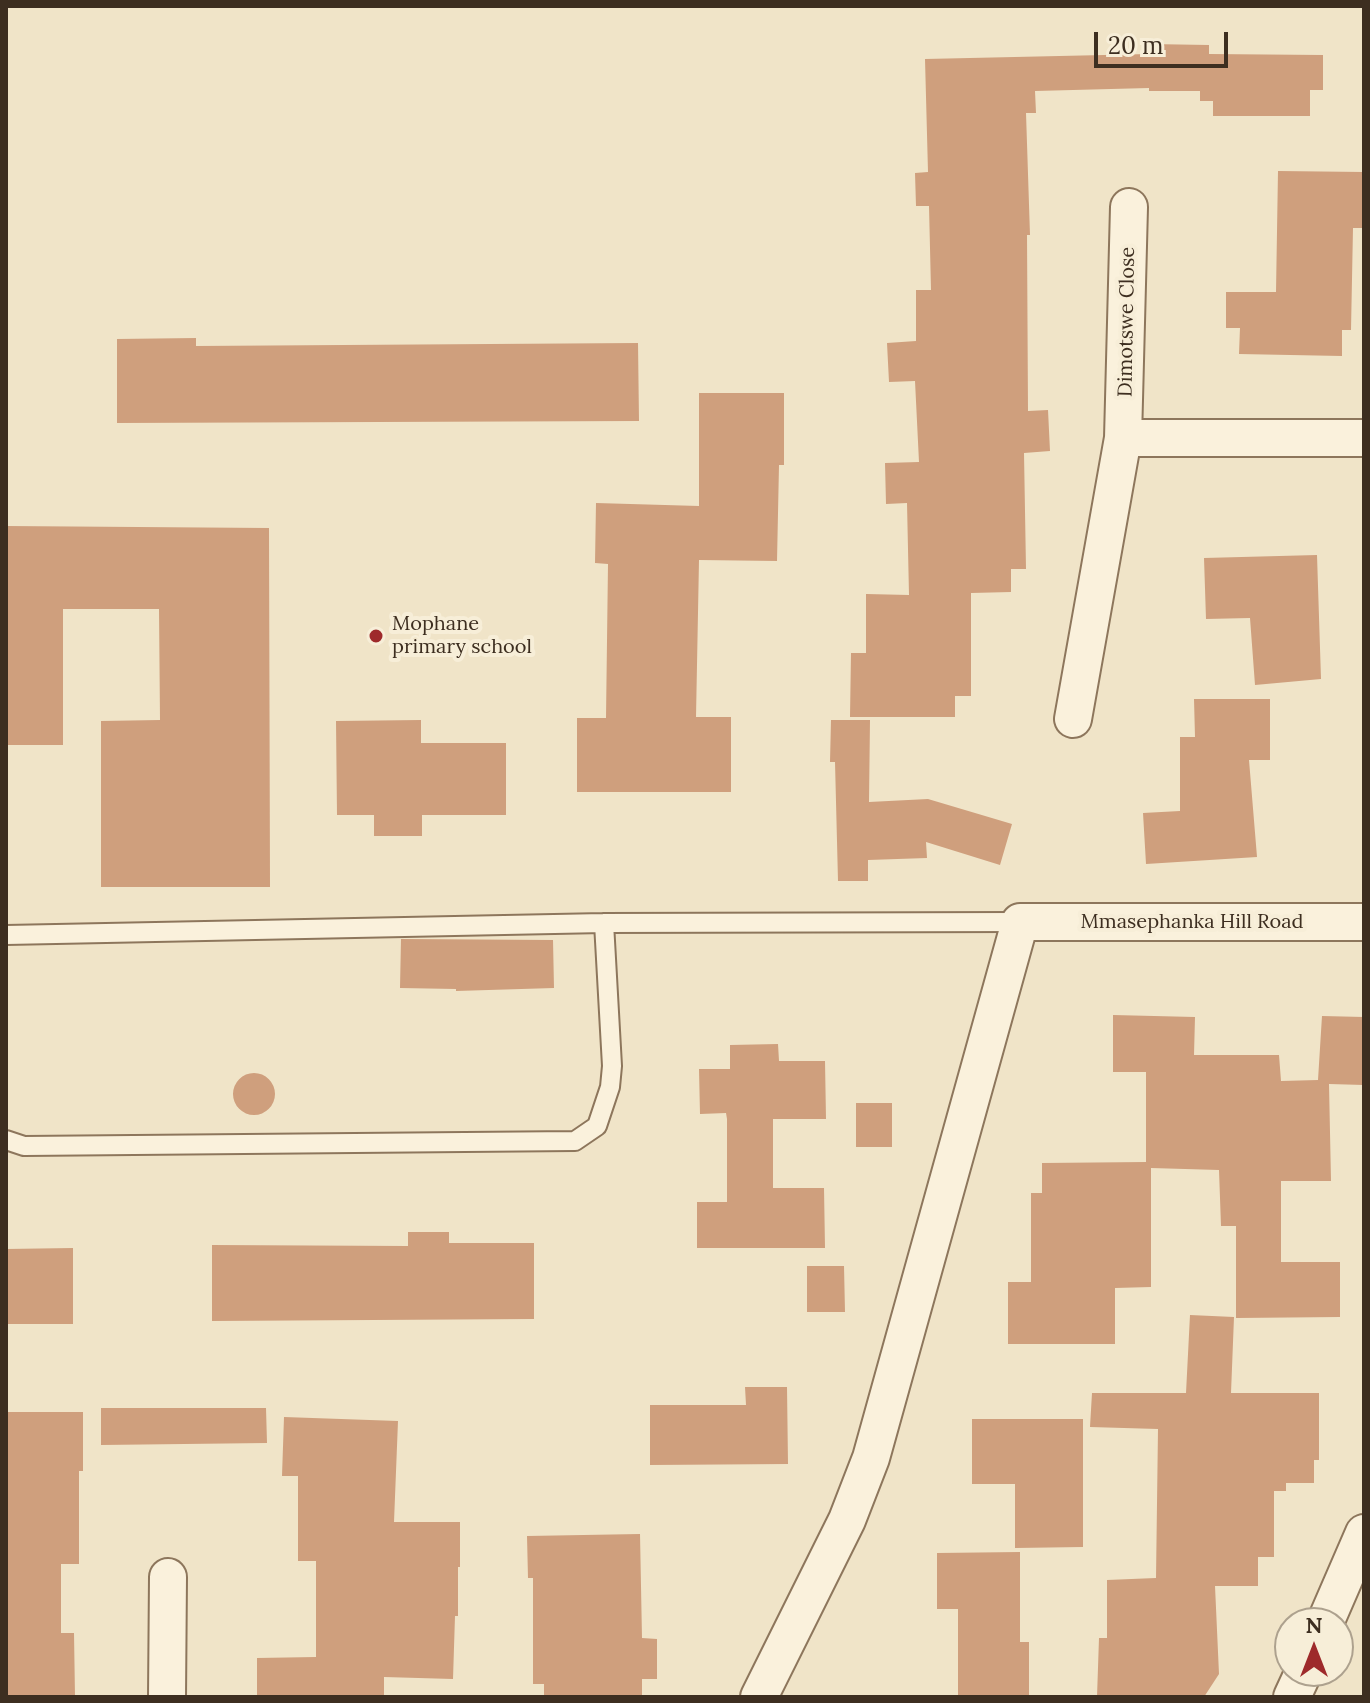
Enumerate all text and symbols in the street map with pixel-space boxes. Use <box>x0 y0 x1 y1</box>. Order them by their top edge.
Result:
scale bar <box>1098 16 1232 66</box>
text: 20 m <box>1108 30 1164 61</box>
street label: Dimotswe Close <box>1114 247 1140 397</box>
place label: Mophane primary school <box>392 612 532 659</box>
marker: Mophane primary school <box>367 627 385 645</box>
street label: Mmasephanka Hill Road <box>1081 910 1303 934</box>
north arrow <box>1274 1607 1354 1687</box>
text: N <box>1305 1611 1323 1639</box>

